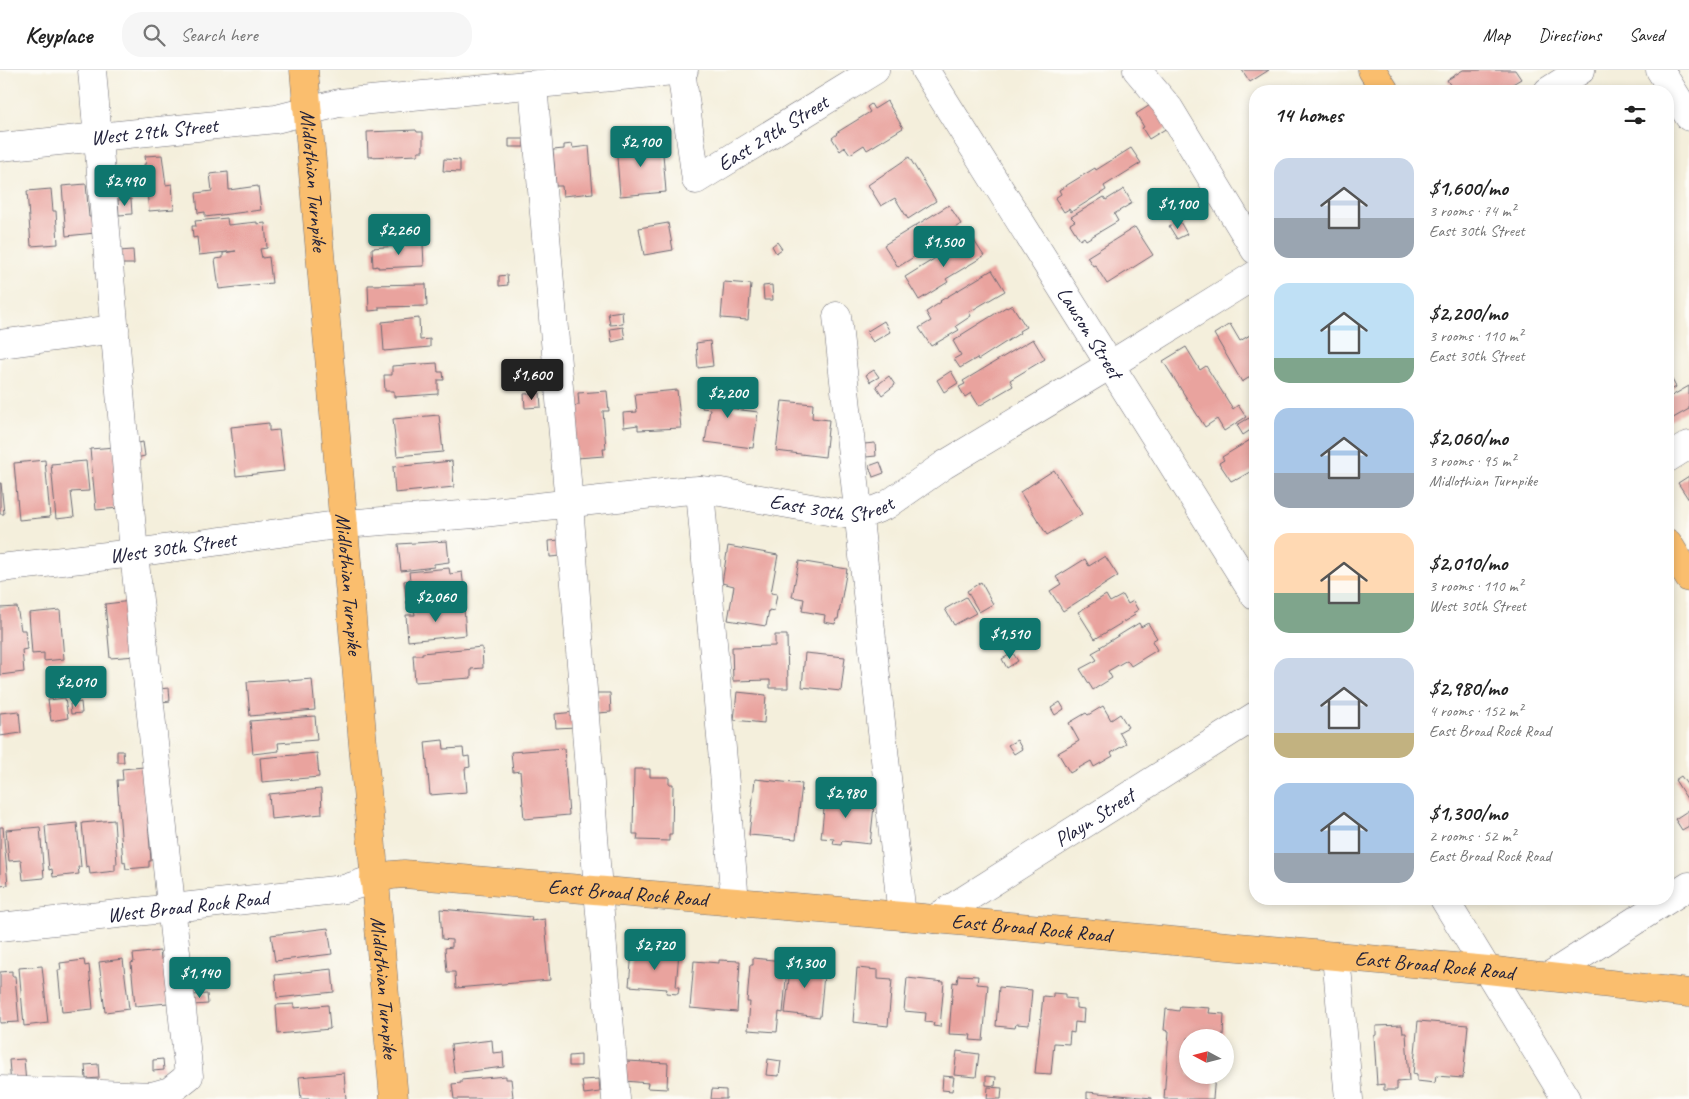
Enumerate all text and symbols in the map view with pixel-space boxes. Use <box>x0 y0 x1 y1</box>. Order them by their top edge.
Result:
search box <box>122 12 472 57</box>
text: Keyplace <box>25 20 92 50</box>
icon: search <box>140 21 168 49</box>
text: Search here <box>180 23 258 47</box>
text: Map <box>1483 24 1510 46</box>
text: Directions <box>1538 24 1601 46</box>
text: Saved <box>1629 24 1664 46</box>
street label: East 29th Street <box>712 88 835 177</box>
icon: filters <box>1621 101 1649 129</box>
text: 14 homes <box>1274 102 1343 128</box>
street label: Midlothian Turnpike <box>295 109 333 255</box>
street label: West 29th Street <box>90 112 221 151</box>
pin: $2,100 <box>600 126 682 168</box>
text: $2,100 <box>621 132 661 152</box>
pin: $2,490 <box>84 164 166 207</box>
text: $2,490 <box>106 171 144 191</box>
text: $1,600/mo <box>1429 175 1508 201</box>
icon: home <box>1314 178 1374 238</box>
pin: $1,100 <box>1137 188 1219 230</box>
text: $1,100 <box>1158 194 1198 214</box>
text: 3 rooms · 74 m² <box>1429 201 1515 221</box>
pin: $2,260 <box>358 214 440 256</box>
text: $2,260 <box>379 220 419 240</box>
text: East 30th Street <box>1429 221 1524 241</box>
pin: $1,500 <box>903 226 985 268</box>
text: $1,500 <box>925 232 963 252</box>
street label: Lawson Street <box>1051 282 1130 386</box>
text: $2,200/mo <box>1429 300 1507 326</box>
icon: home <box>1314 303 1374 363</box>
text: 3 rooms · 110 m² <box>1429 326 1523 346</box>
text: East 30th Street <box>1429 346 1524 366</box>
pin: $1,600 <box>491 358 573 401</box>
text: $1,600 <box>512 365 552 385</box>
pin: $2,200 <box>687 376 769 419</box>
text: $2,200 <box>708 383 748 403</box>
text: $2,060/mo <box>1429 425 1508 451</box>
icon: home <box>1314 428 1374 488</box>
text: 3 rooms · 95 m² <box>1429 451 1515 471</box>
text: Midlothian Turnpike <box>1429 471 1537 491</box>
street label: East 30th Street <box>768 488 901 527</box>
street label: Midlothian Turnpike <box>330 512 368 658</box>
street label: West 30th Street <box>108 526 240 569</box>
text: $2,010/mo <box>1429 550 1507 576</box>
icon: home <box>1314 553 1374 613</box>
text: 3 rooms · 110 m² <box>1429 576 1523 596</box>
pin: $2,060 <box>395 580 477 623</box>
text: $2,060 <box>416 587 456 607</box>
text: West 30th Street <box>1429 596 1526 616</box>
pin: $1,510 <box>969 618 1051 660</box>
text: $1,510 <box>991 624 1029 644</box>
pin: $2,010 <box>35 666 117 708</box>
text: $2,010 <box>56 672 96 692</box>
text: $2,980/mo <box>1429 675 1507 701</box>
icon: home <box>1314 678 1374 738</box>
text: 4 rooms · 152 m² <box>1429 701 1523 721</box>
text: East Broad Rock Road <box>1429 721 1551 741</box>
pin: $2,980 <box>805 776 887 819</box>
street label: Playn Street <box>1050 781 1142 852</box>
text: $2,980 <box>827 783 865 803</box>
text: $1,300/mo <box>1429 800 1507 826</box>
icon: home <box>1314 803 1374 863</box>
text: 2 rooms · 52 m² <box>1429 826 1515 846</box>
text: East Broad Rock Road <box>1429 846 1551 866</box>
street label: East Broad Rock Road <box>547 873 712 913</box>
street label: West Broad Rock Road <box>106 884 274 928</box>
street label: East Broad Rock Road <box>950 908 1116 949</box>
street label: Midlothian Turnpike <box>365 916 404 1062</box>
pin: $2,720 <box>614 928 696 971</box>
text: $2,720 <box>635 935 675 955</box>
street label: East Broad Rock Road <box>1354 945 1519 986</box>
pin: $1,300 <box>764 946 846 989</box>
text: $1,300 <box>785 953 825 973</box>
pin: $1,140 <box>159 956 241 999</box>
text: $1,140 <box>180 963 220 983</box>
north arrow <box>1179 1029 1234 1084</box>
map controls <box>1179 1029 1234 1084</box>

